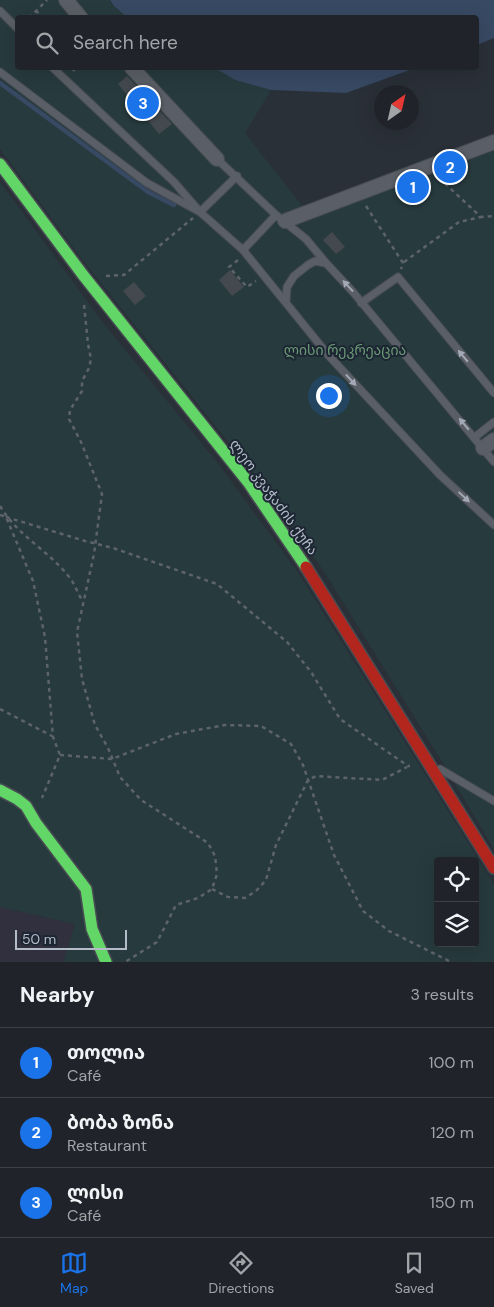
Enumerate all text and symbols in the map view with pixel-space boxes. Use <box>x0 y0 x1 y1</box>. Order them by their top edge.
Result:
search box <box>15 15 479 70</box>
icon: search <box>33 29 61 57</box>
text: Search here <box>73 30 178 55</box>
pin: 3 <box>127 84 159 122</box>
north arrow <box>374 85 419 130</box>
pin: 2 <box>434 148 466 186</box>
pin: 1 <box>397 168 429 206</box>
one-way arrow <box>342 281 354 293</box>
park label: ლისი რეკრეაცია <box>284 341 406 359</box>
one-way arrow <box>458 350 469 362</box>
one-way arrow <box>345 373 357 385</box>
your location <box>316 383 342 409</box>
one-way arrow <box>458 418 469 431</box>
street label: ლეო კვაჭაძის ქუჩა <box>226 436 322 558</box>
one-way arrow <box>457 491 469 503</box>
map controls <box>434 857 479 947</box>
button: locate <box>434 857 479 902</box>
button: layers <box>434 902 479 947</box>
scale bar <box>15 927 128 950</box>
text: 50 m <box>22 930 56 948</box>
text: Nearby <box>20 981 94 1009</box>
text: 3 results <box>411 984 474 1005</box>
text: თოლია <box>67 1040 145 1065</box>
text: 1 <box>33 1052 39 1073</box>
text: 100 m <box>429 1052 474 1073</box>
text: Café <box>67 1065 101 1086</box>
text: ბობა ზონა <box>67 1110 174 1135</box>
text: 2 <box>31 1122 41 1143</box>
text: 120 m <box>430 1122 474 1143</box>
text: Restaurant <box>67 1135 147 1156</box>
text: ლისი <box>67 1180 124 1205</box>
text: 3 <box>31 1192 41 1213</box>
text: 150 m <box>430 1192 474 1213</box>
text: Café <box>67 1205 101 1226</box>
tab: Map <box>60 1249 88 1297</box>
tab: Directions <box>209 1249 274 1297</box>
tab: Saved <box>395 1249 434 1297</box>

